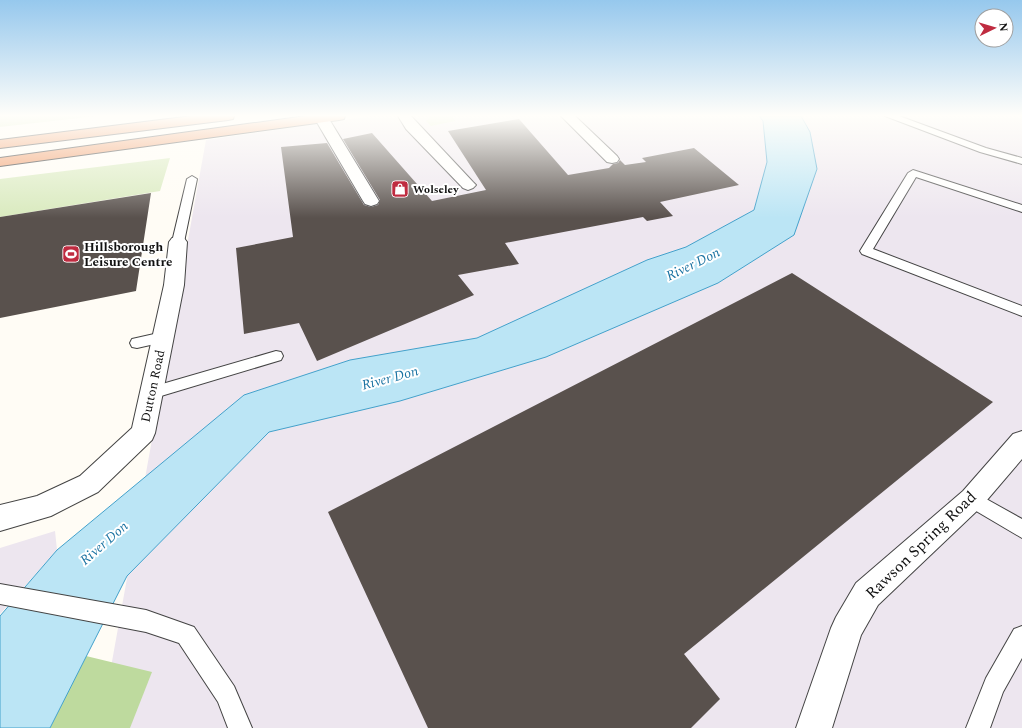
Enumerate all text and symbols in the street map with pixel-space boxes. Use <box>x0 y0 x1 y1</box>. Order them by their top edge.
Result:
north arrow <box>974 8 1014 48</box>
text: N <box>995 22 1012 32</box>
shop icon: Wolseley <box>390 179 410 199</box>
place label: Wolseley <box>413 181 459 198</box>
place label: Hillsborough Leisure Centre <box>84 237 173 272</box>
water label: River Don <box>662 242 724 286</box>
sports icon: Hillsborough Leisure Centre <box>61 244 81 264</box>
street label: Dutton Road <box>136 348 170 424</box>
water label: River Don <box>359 360 421 396</box>
street label: Rawson Spring Road <box>860 485 982 604</box>
water label: River Don <box>75 516 133 570</box>

